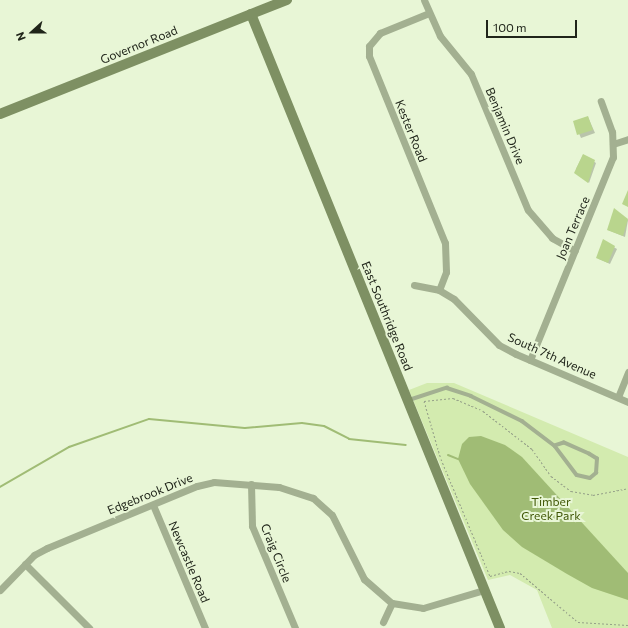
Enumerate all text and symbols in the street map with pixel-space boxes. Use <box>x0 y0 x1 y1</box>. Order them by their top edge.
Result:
north arrow <box>12 12 52 52</box>
scale bar <box>488 12 579 38</box>
text: 100 m <box>493 20 527 34</box>
street label: Governor Road <box>98 23 180 67</box>
text: N <box>13 30 28 43</box>
street label: Benjamin Drive <box>482 85 528 167</box>
street label: Kester Road <box>392 98 430 164</box>
street label: Joan Terrace <box>553 194 593 262</box>
street label: East Southridge Road <box>358 259 416 373</box>
street label: South 7th Avenue <box>505 330 599 382</box>
street label: Edgebrook Drive <box>105 470 195 518</box>
park label: Timber Creek Park <box>521 495 581 523</box>
street label: Newcastle Road <box>165 519 213 605</box>
street label: Craig Circle <box>258 521 294 585</box>

